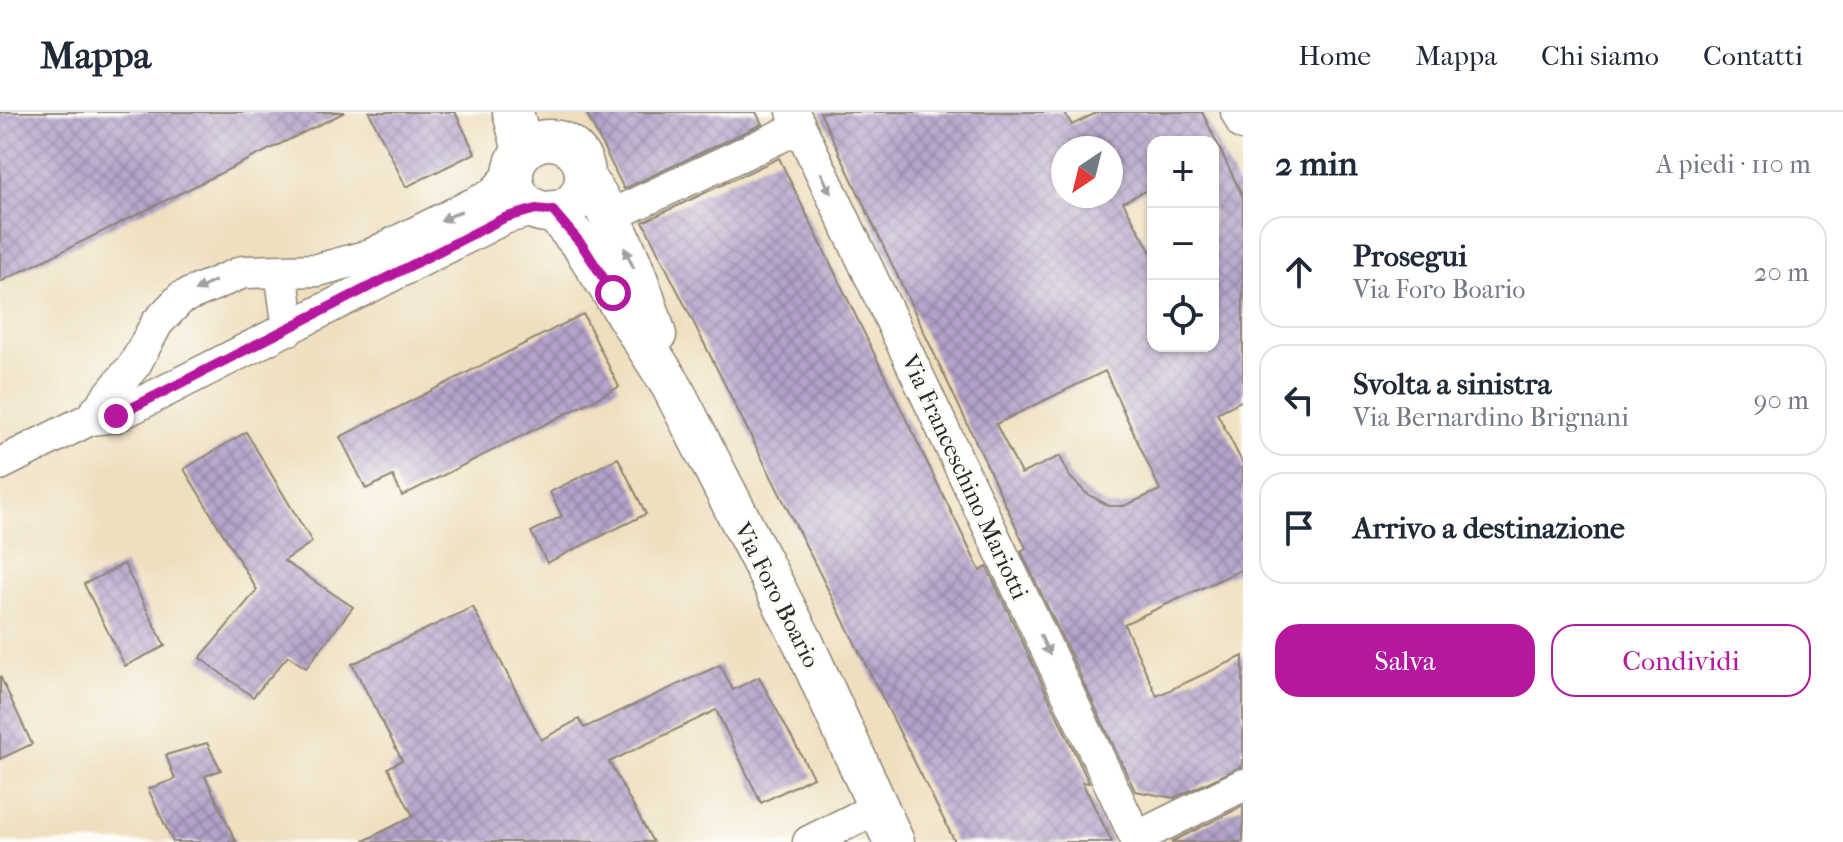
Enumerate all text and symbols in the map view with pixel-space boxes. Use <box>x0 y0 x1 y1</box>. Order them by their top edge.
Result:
text: Mappa <box>40 33 151 78</box>
text: Home <box>1298 39 1371 72</box>
text: Mappa <box>1415 39 1497 72</box>
text: Chi siamo <box>1541 39 1659 72</box>
text: Contatti <box>1703 39 1803 72</box>
north arrow <box>1051 136 1123 208</box>
map controls <box>1147 136 1219 352</box>
button: + <box>1147 136 1219 208</box>
text: 2 min <box>1275 144 1358 184</box>
text: A piedi · 110 m <box>1656 149 1811 180</box>
one-way arrow <box>819 171 833 194</box>
button: − <box>1147 208 1219 280</box>
one-way arrow <box>439 209 462 223</box>
text: Prosegui <box>1353 239 1467 274</box>
one-way arrow <box>622 246 636 269</box>
icon: ahead <box>1277 250 1321 294</box>
text: 20 m <box>1754 257 1809 288</box>
text: Via Foro Boario <box>1353 274 1525 305</box>
route start <box>595 275 631 311</box>
one-way arrow <box>193 279 216 293</box>
button: locate <box>1147 280 1219 352</box>
street label: Via Franceschino Mariotti <box>896 349 1034 604</box>
text: Svolta a sinistra <box>1353 367 1551 402</box>
icon: left <box>1277 378 1321 422</box>
text: 90 m <box>1754 385 1809 416</box>
route end <box>98 398 134 434</box>
text: Via Bernardino Brignani <box>1353 402 1629 433</box>
icon: arrive <box>1277 506 1321 550</box>
text: Arrivo a destinazione <box>1353 511 1625 546</box>
street label: Via Foro Boario <box>728 517 826 672</box>
button: Salva <box>1275 624 1535 697</box>
button: Condividi <box>1551 624 1811 697</box>
one-way arrow <box>1038 634 1052 657</box>

